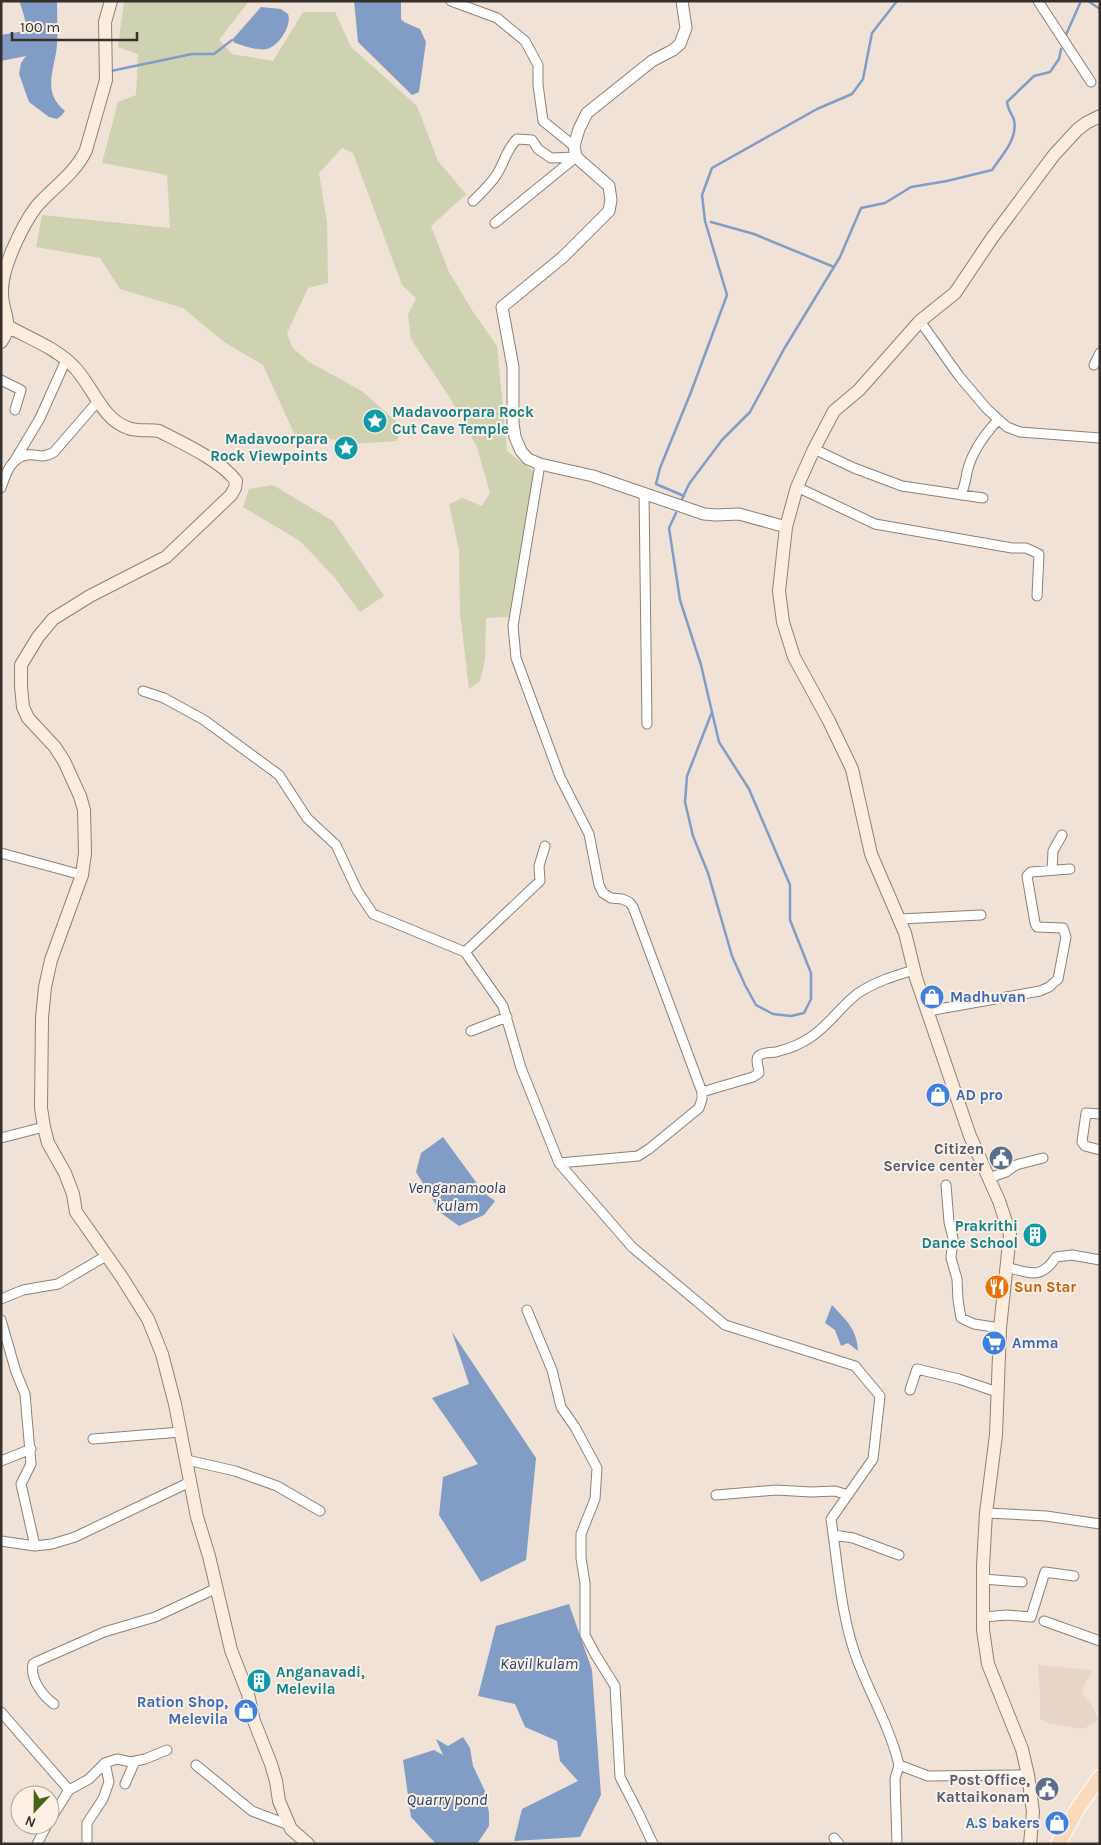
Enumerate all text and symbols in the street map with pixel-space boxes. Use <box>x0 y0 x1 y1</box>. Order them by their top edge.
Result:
scale bar <box>12 10 138 42</box>
text: 100 m <box>20 18 60 36</box>
place label: Madavoorpara Rock Cut Cave Temple <box>392 403 534 438</box>
place icon: Madavoorpara Rock Cut Cave Temple <box>362 408 388 434</box>
place label: Madavoorpara Rock Viewpoints <box>210 430 328 465</box>
place icon: Madavoorpara Rock Viewpoints <box>333 435 359 461</box>
shop icon: Madhuvan <box>919 984 945 1010</box>
place label: Madhuvan <box>950 988 1026 1006</box>
shop icon: AD pro <box>925 1082 951 1108</box>
place label: AD pro <box>956 1086 1003 1104</box>
place label: Citizen Service center <box>883 1140 984 1175</box>
public building icon: Citizen Service center <box>988 1145 1014 1171</box>
water label: Venganamoola kulam <box>408 1178 506 1215</box>
place label: Prakrithi Dance School <box>921 1217 1018 1252</box>
building icon: Prakrithi Dance School <box>1022 1222 1048 1248</box>
restaurant icon: Sun Star <box>984 1274 1010 1300</box>
place label: Sun Star <box>1014 1278 1076 1296</box>
supermarket icon: Amma <box>981 1330 1007 1356</box>
place label: Amma <box>1012 1334 1059 1352</box>
water label: Kavil kulam <box>500 1654 578 1673</box>
place label: Anganavadi, Melevila <box>276 1663 365 1698</box>
building icon: Anganavadi, Melevila <box>246 1668 272 1694</box>
place label: Ration Shop, Melevila <box>137 1693 228 1728</box>
shop icon: Ration Shop, Melevila <box>233 1698 259 1724</box>
place label: Post Office, Kattaikonam <box>936 1771 1030 1806</box>
public building icon: Post Office, Kattaikonam <box>1034 1776 1060 1802</box>
north arrow <box>10 1785 60 1835</box>
water label: Quarry pond <box>406 1790 488 1809</box>
shop icon: A.S bakers <box>1044 1810 1070 1836</box>
text: N <box>22 1812 38 1831</box>
place label: A.S bakers <box>965 1814 1040 1832</box>

